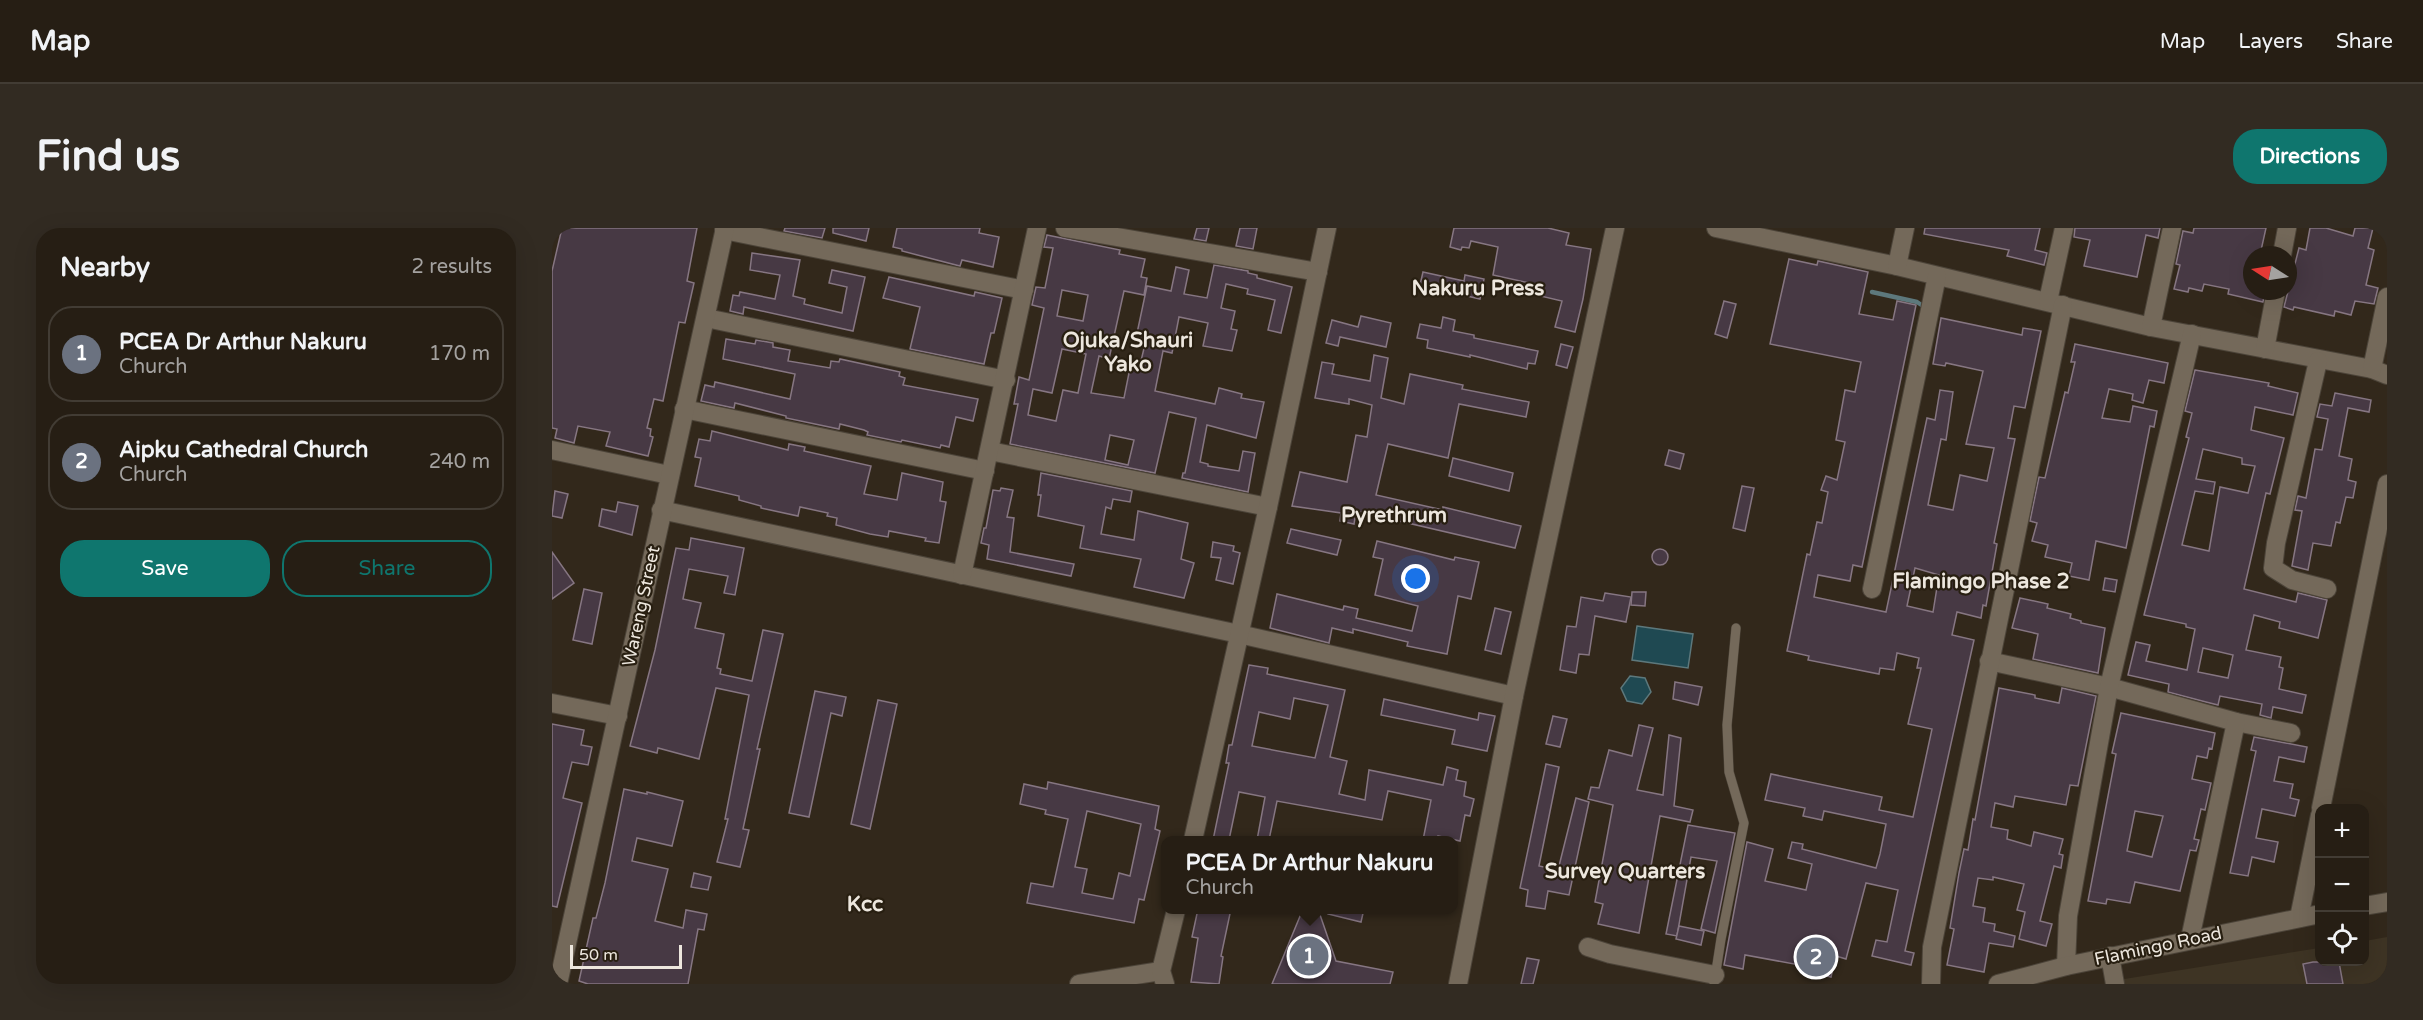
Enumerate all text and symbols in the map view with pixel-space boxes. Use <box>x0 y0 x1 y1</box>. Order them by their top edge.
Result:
text: Map <box>30 24 90 58</box>
text: Map <box>2160 29 2205 54</box>
text: Layers <box>2238 29 2303 54</box>
text: Share <box>2336 29 2393 54</box>
button: Directions <box>2233 129 2387 184</box>
text: Find us <box>36 131 180 182</box>
north arrow <box>2243 246 2297 300</box>
text: Nearby <box>60 252 150 283</box>
text: 2 results <box>412 255 492 279</box>
district label: Nakuru Press <box>1412 276 1544 301</box>
district label: Ojuka/Shauri Yako <box>1063 328 1193 377</box>
text: PCEA Dr Arthur Nakuru <box>119 329 367 355</box>
text: 1 <box>75 342 88 366</box>
text: 170 m <box>429 342 490 366</box>
text: Church <box>119 355 187 379</box>
text: Aipku Cathedral Church <box>119 437 368 463</box>
text: 2 <box>75 450 88 474</box>
text: 240 m <box>429 450 490 474</box>
text: Church <box>119 463 187 487</box>
district label: Pyrethrum <box>1341 503 1447 528</box>
button: Save <box>60 540 270 597</box>
button: Share <box>282 540 492 597</box>
street label: Wareng Street <box>617 544 665 668</box>
your location <box>1401 564 1430 593</box>
district label: Flamingo Phase 2 <box>1892 569 2070 594</box>
map controls <box>2315 804 2369 966</box>
button: + <box>2315 804 2369 858</box>
popup <box>1161 836 1458 914</box>
text: PCEA Dr Arthur Nakuru <box>1186 850 1433 876</box>
button: − <box>2315 858 2369 912</box>
district label: Survey Quarters <box>1545 859 1705 884</box>
text: Church <box>1186 876 1254 900</box>
district label: Kcc <box>847 892 883 917</box>
button: locate <box>2315 912 2369 966</box>
street label: Flamingo Road <box>2092 922 2224 970</box>
pin: 1 <box>1290 934 1329 978</box>
pin: 2 <box>1796 934 1836 980</box>
scale bar <box>570 942 682 970</box>
text: 50 m <box>579 945 618 965</box>

